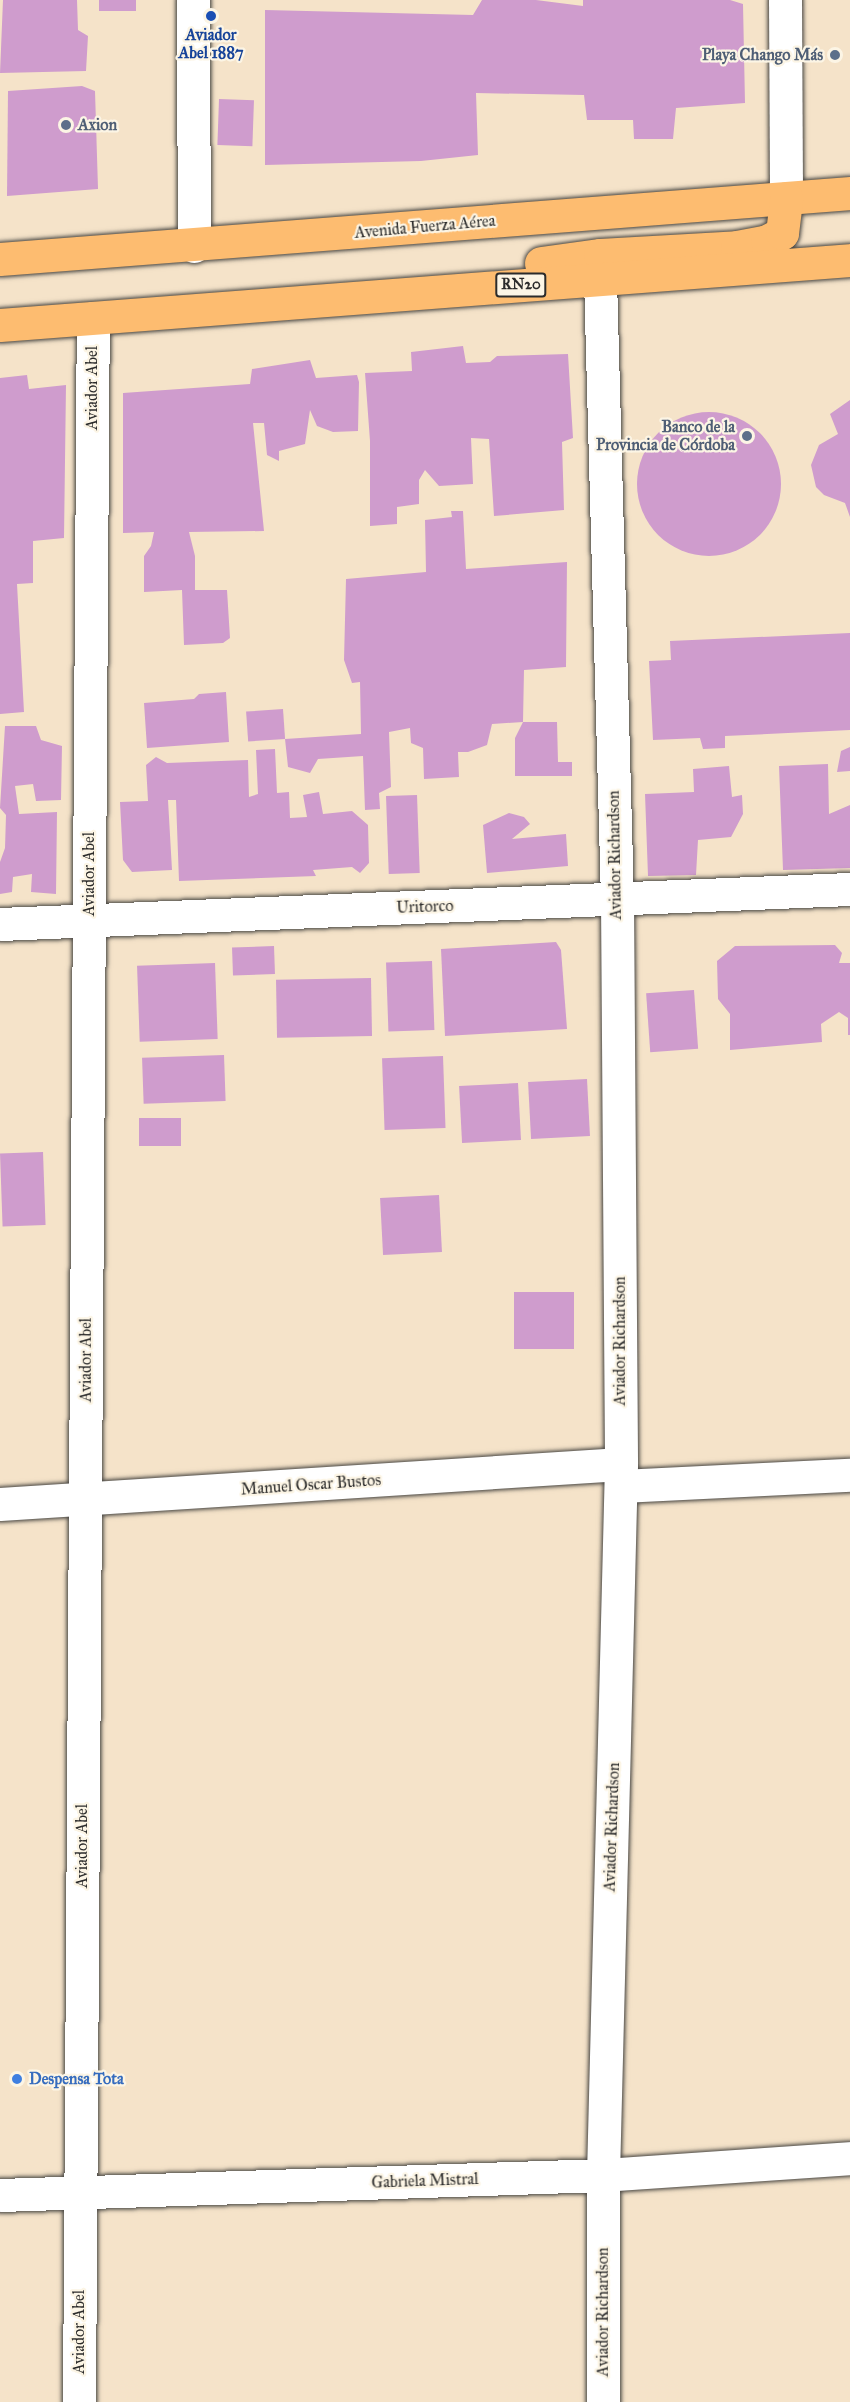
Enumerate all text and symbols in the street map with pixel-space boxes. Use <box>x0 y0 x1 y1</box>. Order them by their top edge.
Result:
marker: Aviador Abel 1887 <box>204 9 218 23</box>
place label: Aviador Abel 1887 <box>179 25 243 63</box>
place label: Playa Chango Más <box>702 45 823 65</box>
marker: Playa Chango Más <box>828 48 842 62</box>
place label: Axion <box>78 115 117 135</box>
marker: Axion <box>59 118 73 132</box>
street label: Avenida Fuerza Aérea <box>354 211 496 243</box>
road number: RN20 <box>494 273 548 297</box>
street label: Aviador Abel <box>82 346 102 430</box>
place label: Banco de la Provincia de Córdoba <box>596 417 735 455</box>
marker: Banco de la Provincia de Córdoba <box>740 429 754 443</box>
street label: Aviador Richardson <box>604 790 626 920</box>
street label: Aviador Abel <box>79 832 99 916</box>
street label: Uritorco <box>396 896 454 918</box>
street label: Aviador Richardson <box>610 1276 630 1406</box>
street label: Aviador Abel <box>76 1318 96 1402</box>
street label: Manuel Oscar Bustos <box>240 1471 382 1499</box>
street label: Aviador Richardson <box>600 1762 624 1892</box>
street label: Aviador Abel <box>72 1804 92 1888</box>
place label: Despensa Tota <box>29 2069 124 2089</box>
marker: Despensa Tota <box>10 2072 24 2086</box>
street label: Gabriela Mistral <box>371 2170 479 2192</box>
street label: Aviador Richardson <box>593 2247 613 2377</box>
street label: Aviador Abel <box>69 2290 89 2374</box>

